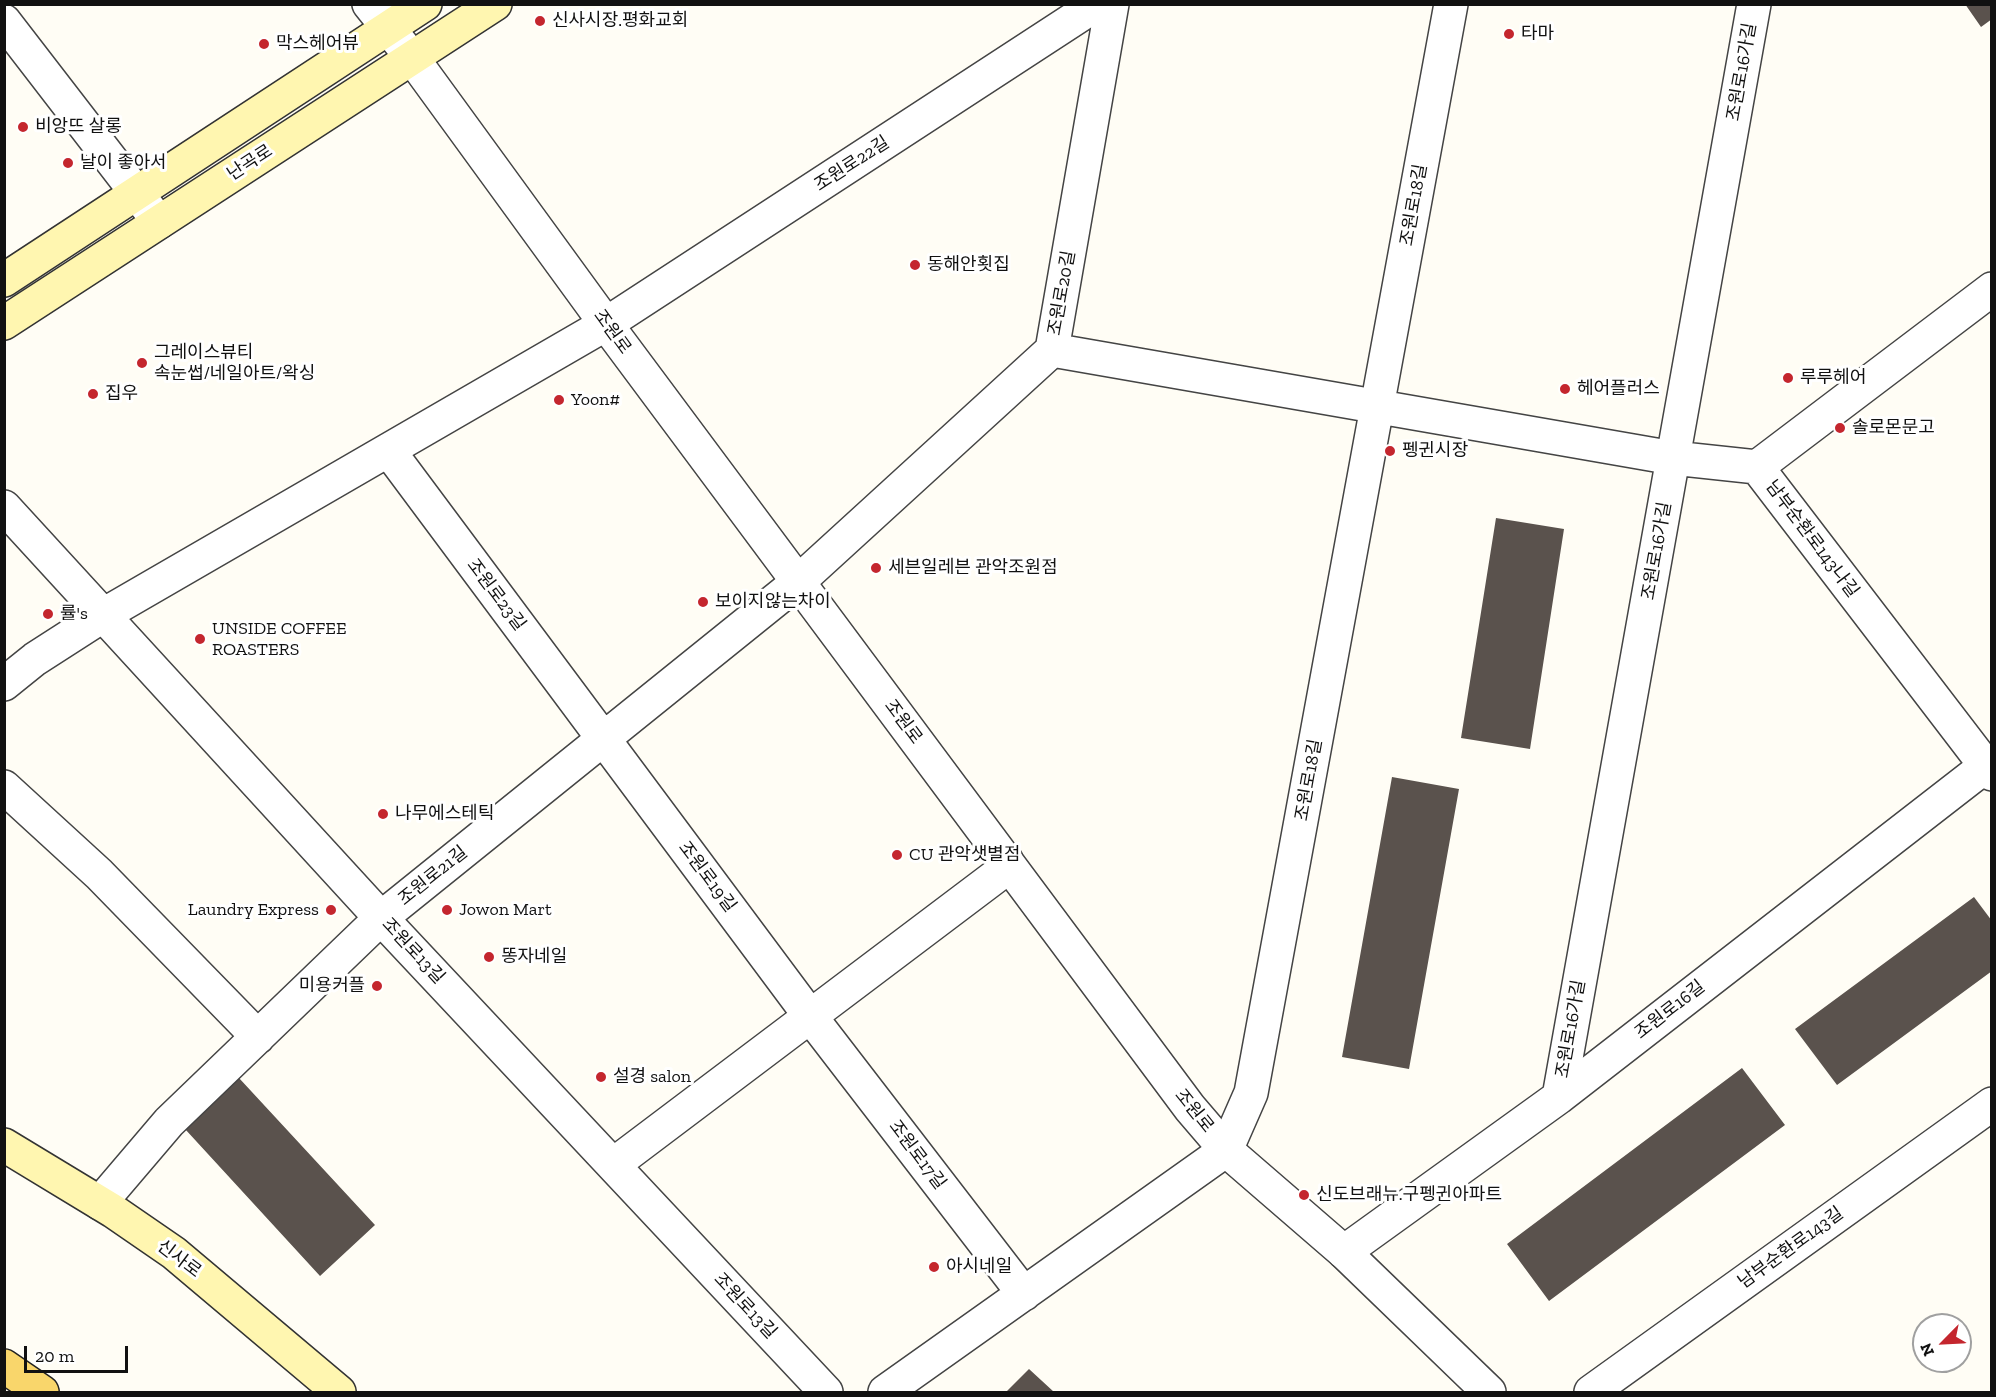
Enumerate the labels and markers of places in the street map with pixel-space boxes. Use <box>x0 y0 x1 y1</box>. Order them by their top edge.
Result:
place label: 신사시장.평화교회 <box>552 10 688 32</box>
marker: 신사시장.평화교회 <box>533 14 547 28</box>
place label: 타마 <box>1521 23 1554 45</box>
marker: 타마 <box>1502 27 1516 41</box>
place label: 막스헤어뷰 <box>276 33 359 55</box>
marker: 막스헤어뷰 <box>257 37 271 51</box>
place label: 비앙뜨 살롱 <box>35 116 122 138</box>
marker: 비앙뜨 살롱 <box>16 120 30 134</box>
place label: 날이 좋아서 <box>80 152 167 174</box>
marker: 날이 좋아서 <box>61 156 75 170</box>
place label: 동해안횟집 <box>927 254 1010 276</box>
marker: 동해안횟집 <box>908 258 922 272</box>
place label: 그레이스뷰티 속눈썹/네일아트/왁싱 <box>154 342 315 385</box>
marker: 그레이스뷰티 속눈썹/네일아트/왁싱 <box>135 356 149 370</box>
place label: 루루헤어 <box>1800 367 1866 389</box>
marker: 루루헤어 <box>1781 371 1795 385</box>
place label: 헤어플러스 <box>1577 378 1660 400</box>
marker: 헤어플러스 <box>1558 382 1572 396</box>
place label: 집우 <box>105 383 138 405</box>
marker: 집우 <box>86 387 100 401</box>
place label: Yoon# <box>571 389 620 411</box>
marker: Yoon# <box>552 393 566 407</box>
place label: 솔로몬문고 <box>1852 417 1935 439</box>
marker: 솔로몬문고 <box>1833 421 1847 435</box>
place label: 펭귄시장 <box>1402 440 1468 462</box>
marker: 펭귄시장 <box>1383 444 1397 458</box>
place label: 세븐일레븐 관악조원점 <box>888 557 1058 579</box>
marker: 세븐일레븐 관악조원점 <box>869 561 883 575</box>
place label: 보이지않는차이 <box>715 591 831 613</box>
marker: 보이지않는차이 <box>696 595 710 609</box>
place label: 률's <box>60 603 88 625</box>
marker: 률's <box>41 607 55 621</box>
place label: UNSIDE COFFEE ROASTERS <box>212 618 347 660</box>
marker: UNSIDE COFFEE ROASTERS <box>193 632 207 646</box>
place label: 나무에스테틱 <box>395 803 494 825</box>
marker: 나무에스테틱 <box>376 807 390 821</box>
place label: CU 관악샛별점 <box>909 844 1020 866</box>
marker: CU 관악샛별점 <box>890 848 904 862</box>
place label: Laundry Express <box>188 899 319 921</box>
place label: Jowon Mart <box>459 899 552 921</box>
marker: Laundry Express <box>324 903 338 917</box>
marker: Jowon Mart <box>440 903 454 917</box>
place label: 똥자네일 <box>501 946 567 968</box>
marker: 똥자네일 <box>482 950 496 964</box>
place label: 미용커플 <box>299 975 365 997</box>
marker: 미용커플 <box>370 979 384 993</box>
place label: 설경 salon <box>613 1066 691 1088</box>
marker: 설경 salon <box>594 1070 608 1084</box>
place label: 신도브래뉴.구펭귄아파트 <box>1316 1184 1502 1206</box>
marker: 신도브래뉴.구펭귄아파트 <box>1297 1188 1311 1202</box>
place label: 아시네일 <box>946 1256 1012 1278</box>
marker: 아시네일 <box>927 1260 941 1274</box>

